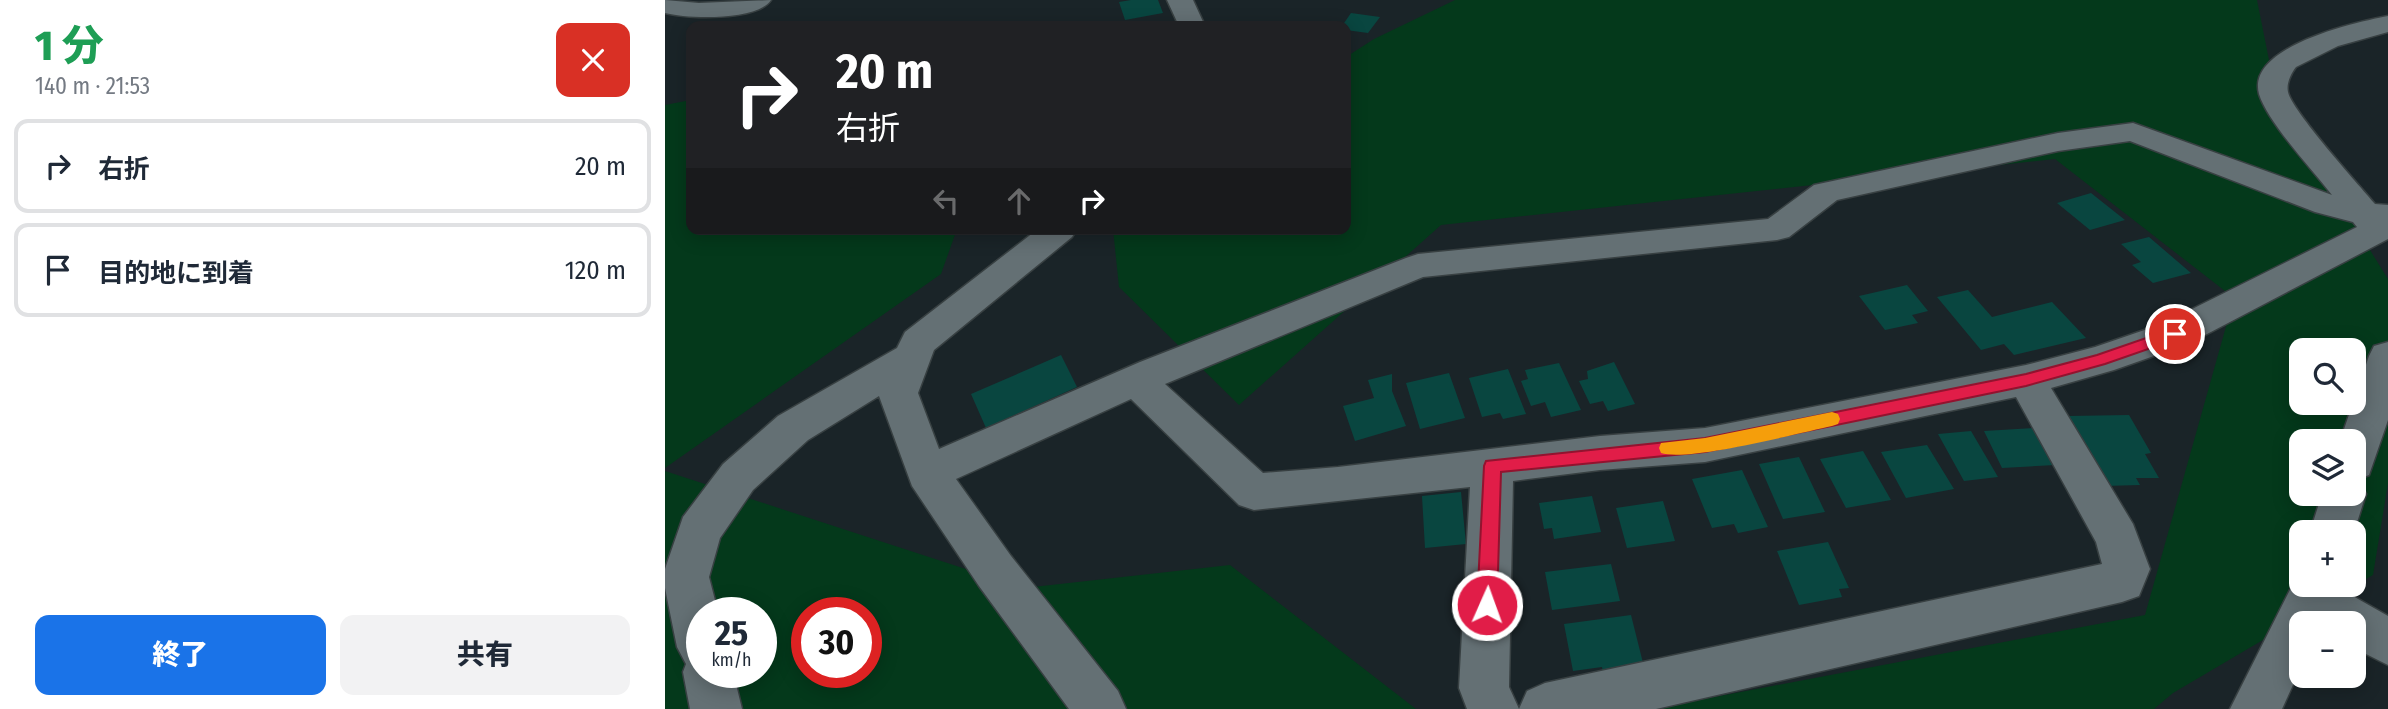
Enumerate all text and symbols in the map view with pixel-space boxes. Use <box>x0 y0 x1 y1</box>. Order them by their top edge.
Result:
text: 1 分 <box>35 21 104 71</box>
button: close <box>556 23 630 97</box>
text: 20 m <box>836 42 933 101</box>
icon: right <box>721 49 812 140</box>
text: 140 m · 21:53 <box>35 72 150 100</box>
text: 右折 <box>836 109 900 147</box>
icon: right <box>39 147 77 185</box>
text: 20 m <box>575 151 626 182</box>
text: 右折 <box>98 154 150 185</box>
icon: left <box>927 182 965 220</box>
icon: ahead <box>1000 182 1038 220</box>
icon: right <box>1073 182 1111 220</box>
icon: arrive <box>39 251 77 289</box>
text: 120 m <box>565 255 626 286</box>
text: 目的地に到着 <box>98 258 254 289</box>
pin <box>2145 304 2205 364</box>
icon: arrive <box>2156 315 2194 353</box>
map controls <box>2289 338 2366 688</box>
button: search <box>2289 338 2366 415</box>
button: layers <box>2289 429 2366 506</box>
button: + <box>2289 520 2366 597</box>
position arrow <box>1450 568 1524 642</box>
speed limit sign: 30 <box>791 597 882 688</box>
button: − <box>2289 611 2366 688</box>
text: 25 <box>715 612 748 654</box>
button: 終了 <box>35 615 326 695</box>
button: 共有 <box>340 615 630 695</box>
text: km/h <box>711 649 752 671</box>

